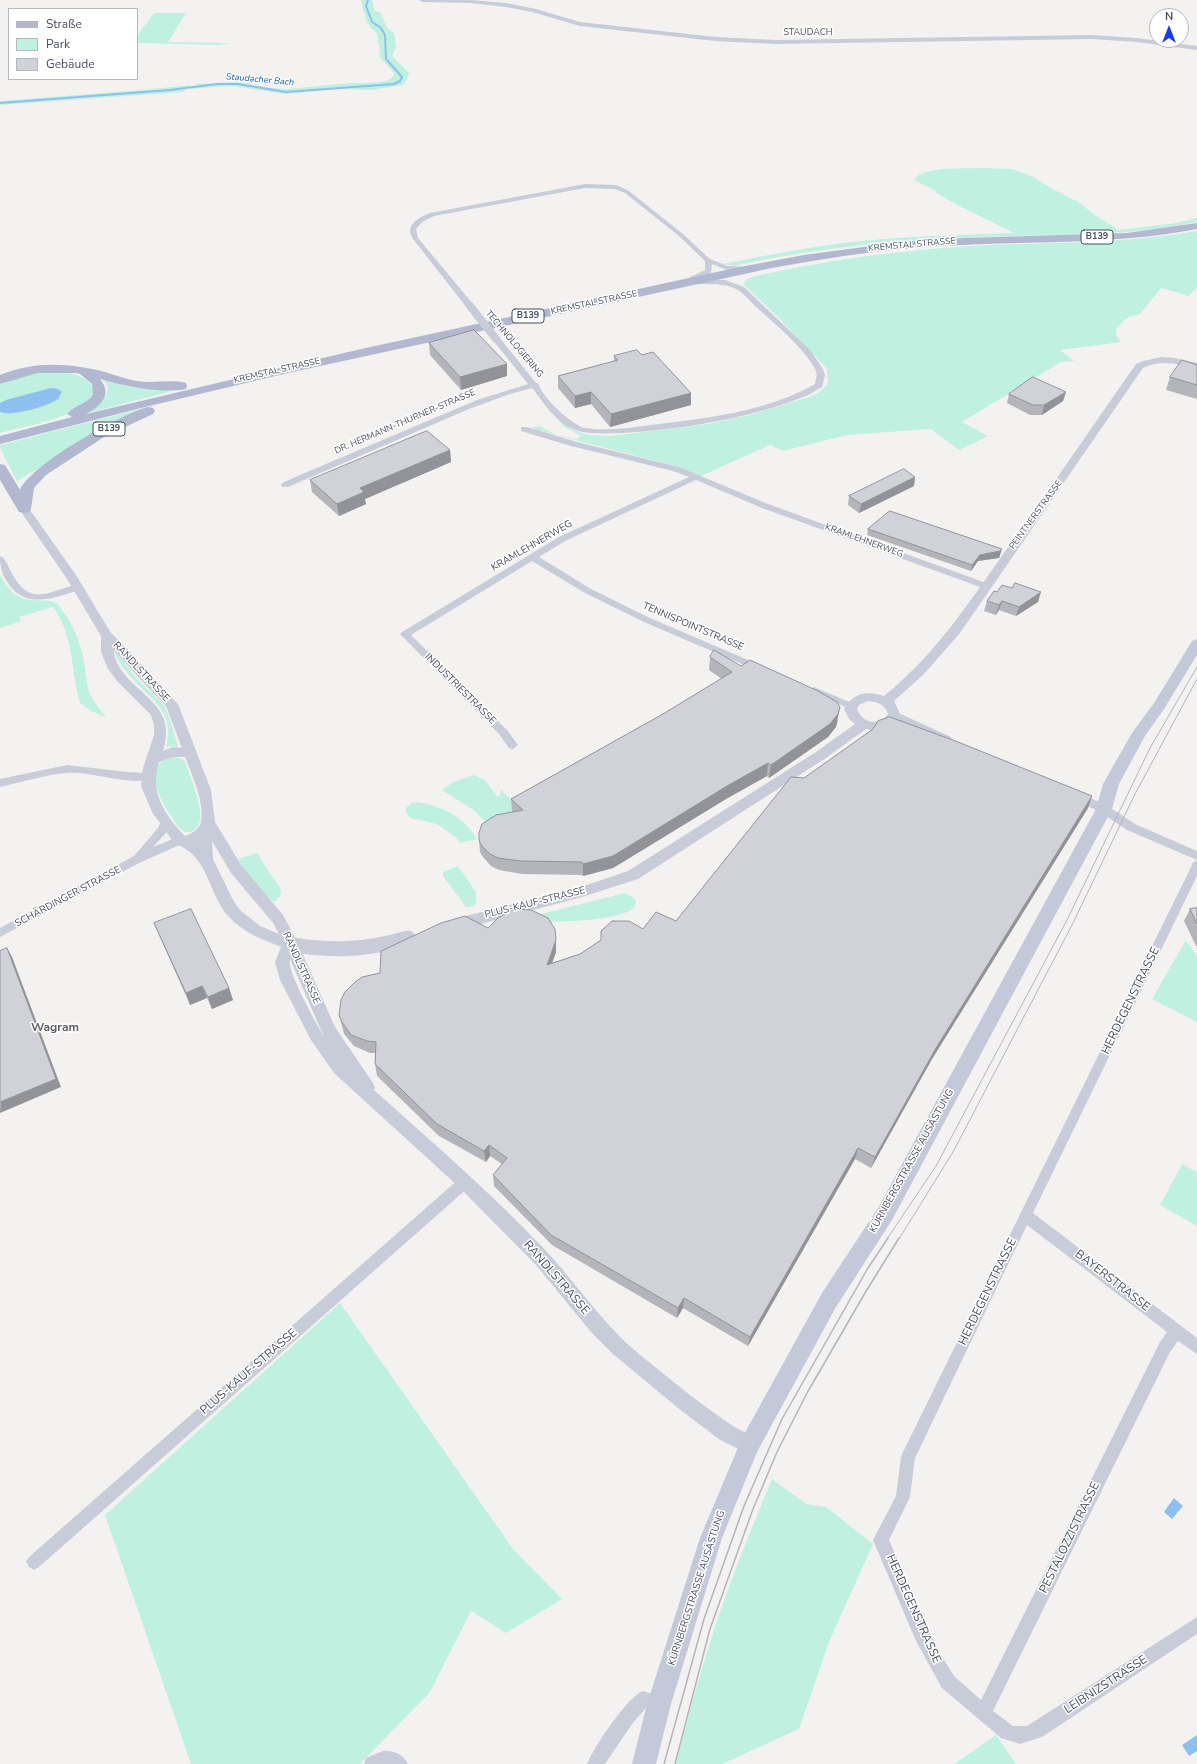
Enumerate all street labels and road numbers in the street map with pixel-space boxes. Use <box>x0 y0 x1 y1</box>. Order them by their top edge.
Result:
street label: STAUDACH <box>783 28 833 38</box>
road number: B139 <box>1081 230 1113 244</box>
street label: KREMSTAL STRASSE <box>868 236 956 254</box>
street label: KREMSTAL STRASSE <box>550 289 638 317</box>
street label: TECHNOLOGIERING <box>483 308 545 380</box>
road number: B139 <box>512 309 544 323</box>
street label: KREMSTAL STRASSE <box>233 356 321 386</box>
street label: DR. HERMANN-THURNER-STRASSE <box>333 387 477 457</box>
road number: B139 <box>93 422 125 436</box>
street label: PEINTNERSTRASSE <box>1007 478 1065 552</box>
street label: KRAMLEHNERWEG <box>489 518 575 574</box>
street label: KRAMLEHNERWEG <box>823 522 905 560</box>
street label: TENNISPOINTSTRASSE <box>640 600 746 654</box>
street label: RANDLSTRASSE <box>110 639 172 705</box>
street label: INDUSTRIESTRASSE <box>422 651 498 727</box>
street label: SCHÄRDINGER STRASSE <box>13 864 123 930</box>
street label: PLUS-KAUF-STRASSE <box>484 885 586 921</box>
street label: RANDLSTRASSE <box>280 930 322 1006</box>
street label: HERDEGENSTRASSE <box>1099 945 1163 1057</box>
street label: KÜRNBERGSTRASSE AUSÄSTUNG <box>867 1087 957 1235</box>
street label: HERDEGENSTRASSE <box>956 1236 1020 1348</box>
street label: RANDLSTRASSE <box>520 1238 592 1318</box>
street label: BAYERSTRASSE <box>1072 1247 1152 1315</box>
street label: PLUS-KAUF-STRASSE <box>198 1326 300 1418</box>
street label: PESTALOZZISTRASSE <box>1037 1480 1103 1596</box>
street label: KÜRNBERGSTRASSE AUSÄSTUNG <box>666 1509 728 1667</box>
street label: HERDEGENSTRASSE <box>883 1552 943 1666</box>
street label: LEIBNIZSTRASSE <box>1062 1653 1150 1717</box>

